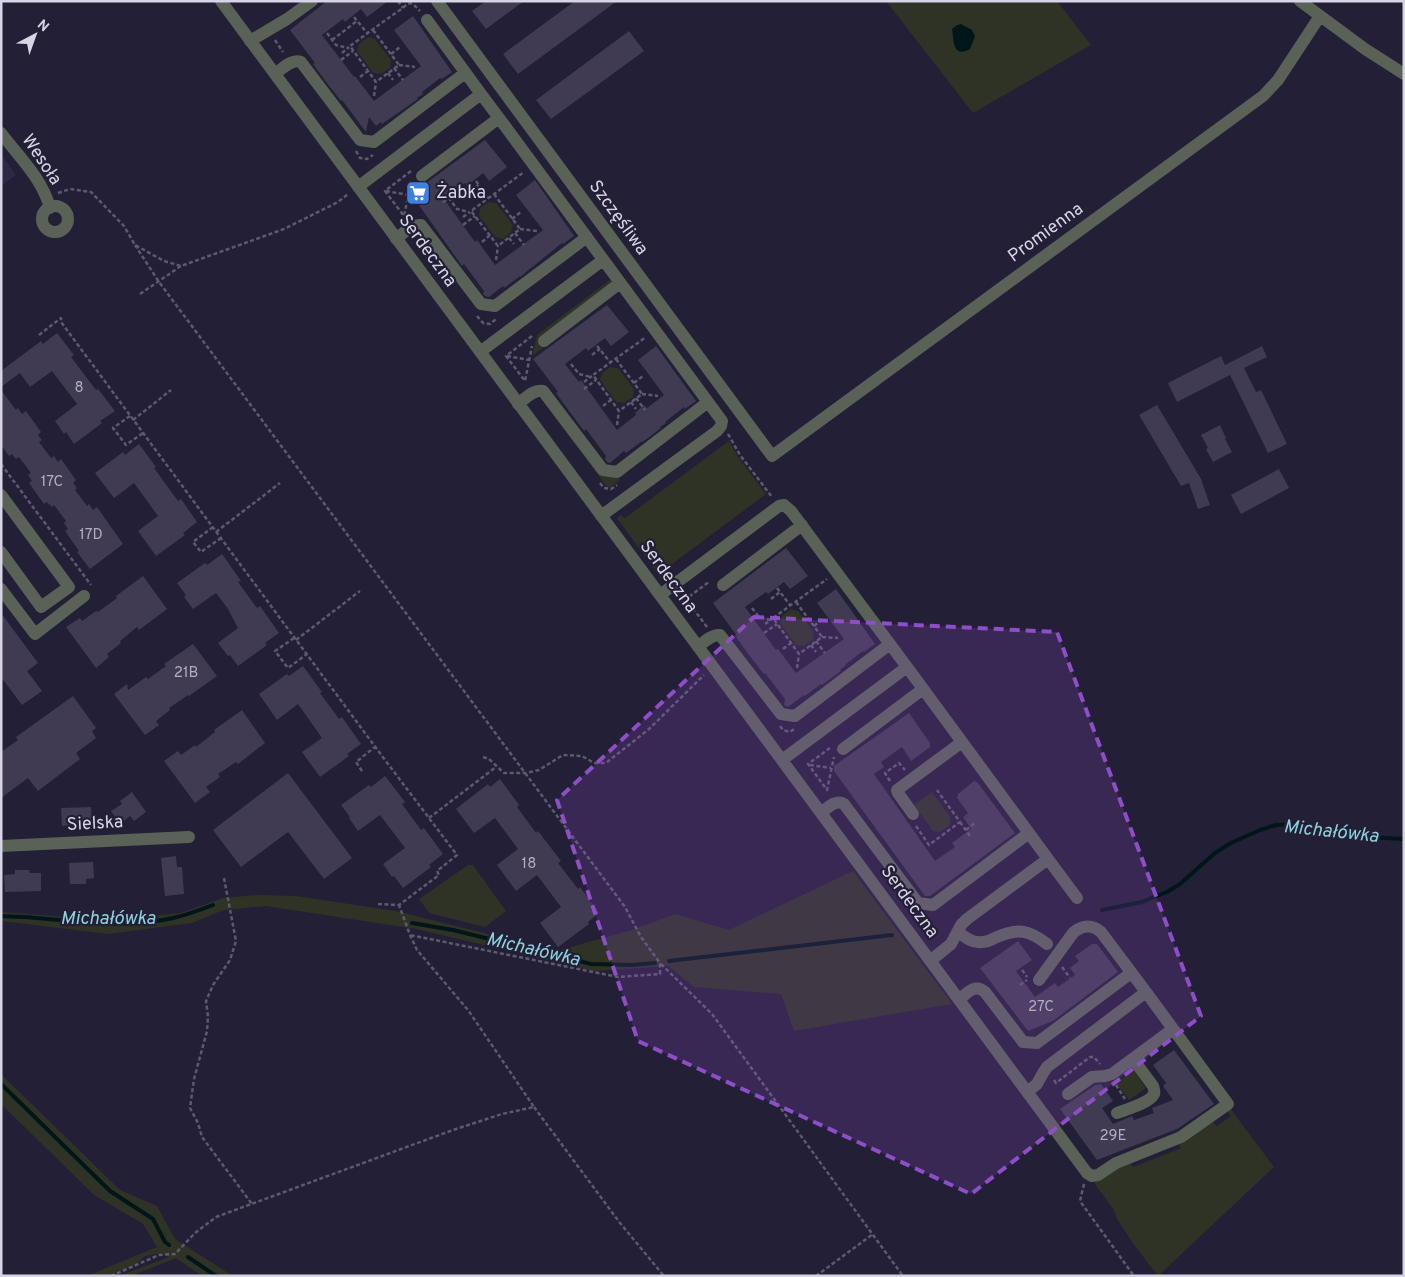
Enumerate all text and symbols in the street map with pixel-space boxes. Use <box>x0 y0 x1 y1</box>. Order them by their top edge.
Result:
north arrow <box>10 10 60 60</box>
text: N <box>33 17 52 36</box>
street label: Wesoła <box>16 130 66 190</box>
street label: Szczęśliwa <box>583 176 653 260</box>
supermarket icon: Żabka <box>405 180 431 206</box>
place label: Żabka <box>436 180 486 205</box>
street label: Promienna <box>1004 198 1088 268</box>
street label: Serdeczna <box>393 210 461 292</box>
house number: 8 <box>74 379 84 398</box>
house number: 17C <box>41 473 63 492</box>
house number: 17D <box>79 526 103 545</box>
street label: Serdeczna <box>634 536 702 618</box>
house number: 21B <box>174 664 198 683</box>
street label: Sielska <box>66 811 124 837</box>
water label: Michałówka <box>1282 815 1380 849</box>
house number: 18 <box>522 855 536 874</box>
street label: Serdeczna <box>875 861 943 943</box>
water label: Michałówka <box>60 907 156 931</box>
water label: Michałówka <box>484 928 582 972</box>
house number: 27C <box>1028 998 1054 1017</box>
house number: 29E <box>1099 1127 1127 1146</box>

